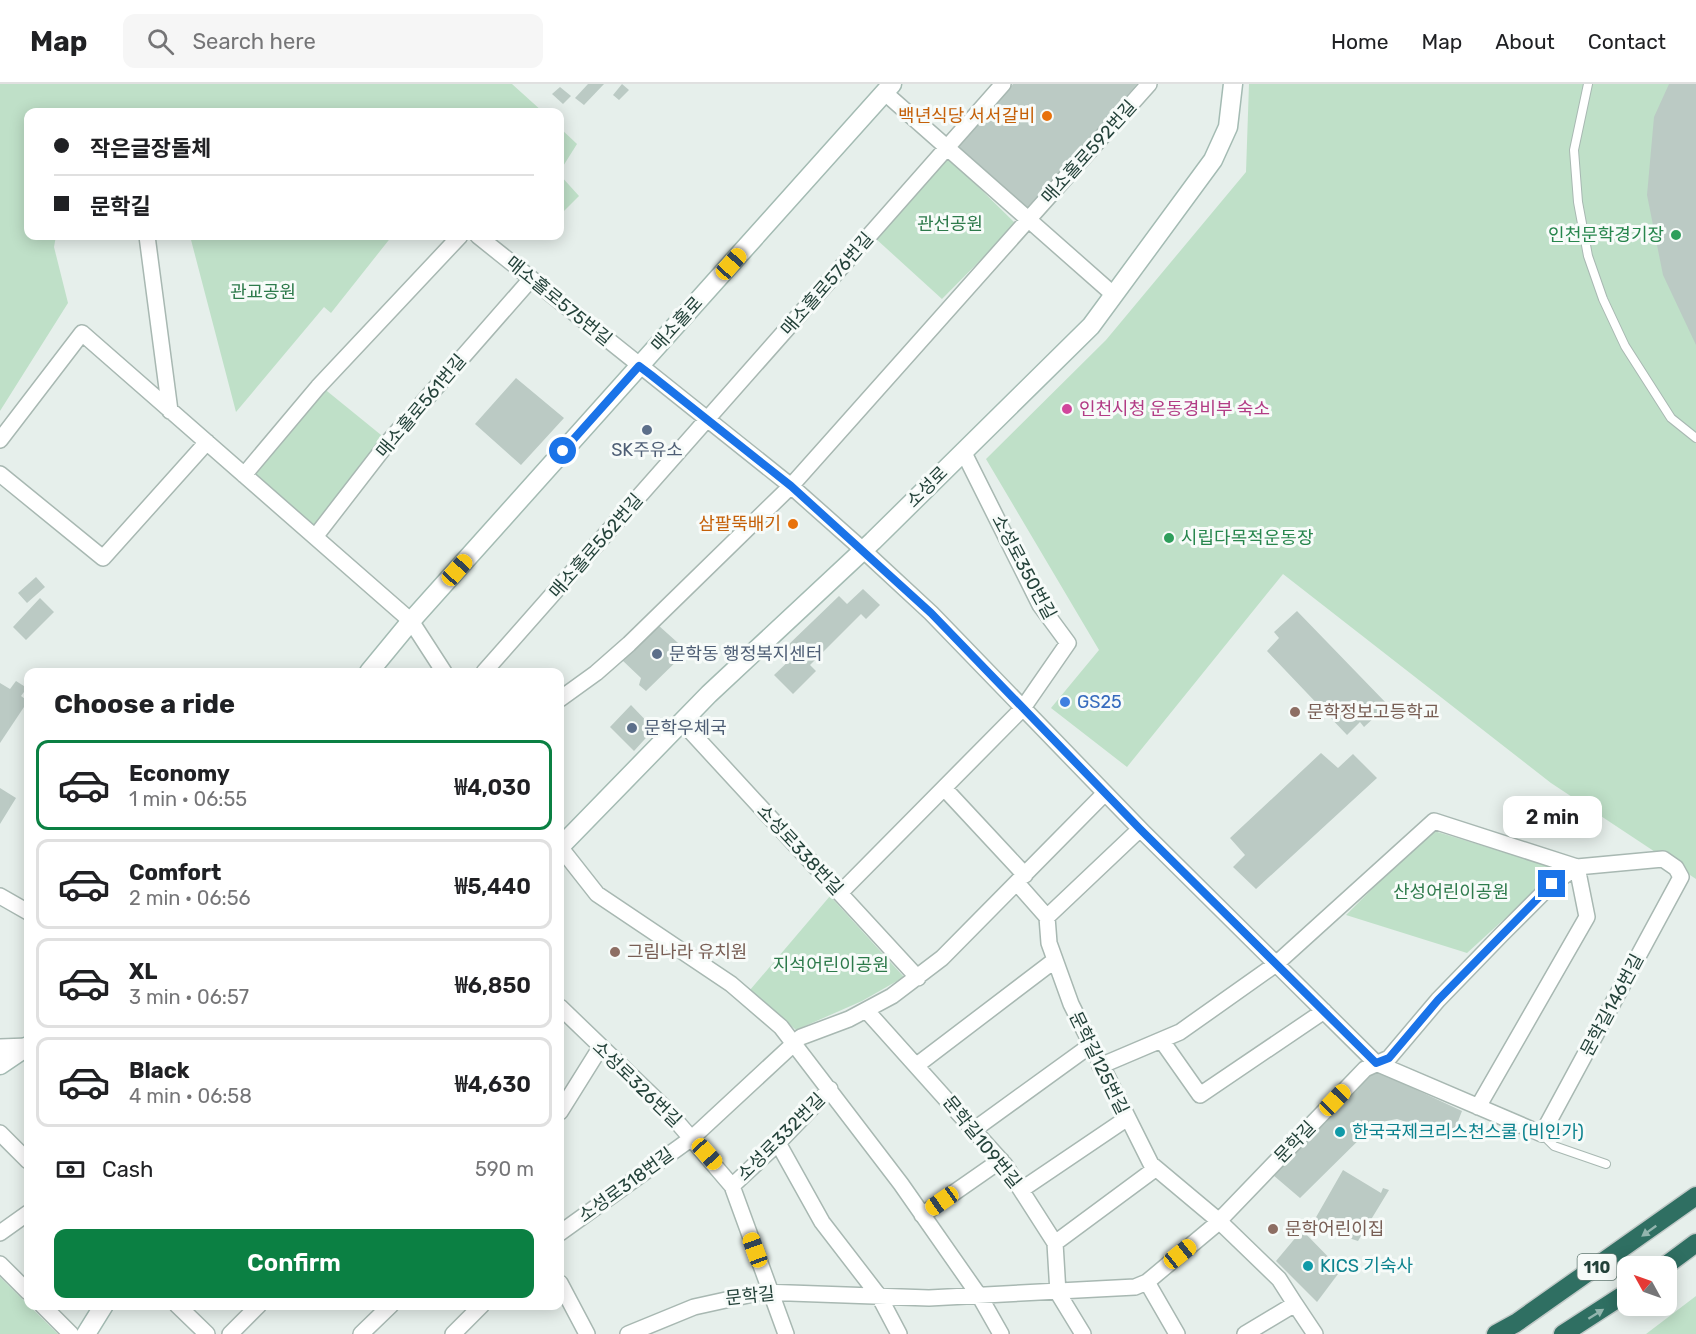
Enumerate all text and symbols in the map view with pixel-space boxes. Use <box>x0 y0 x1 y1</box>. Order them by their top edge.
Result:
search box <box>123 14 543 68</box>
text: Map <box>30 25 87 58</box>
icon: search <box>144 25 177 58</box>
text: Search here <box>192 28 316 55</box>
text: Home <box>1331 29 1388 54</box>
text: Map <box>1421 29 1462 54</box>
text: About <box>1495 29 1555 54</box>
text: Contact <box>1588 29 1666 54</box>
street label: 매소홀로592번길 <box>1037 96 1141 208</box>
place label: 백년식당 서서갈비 <box>898 105 1035 127</box>
marker: 백년식당 서서갈비 <box>1040 109 1054 123</box>
text: 작은글장돌체 <box>90 135 211 162</box>
text: 문학길 <box>90 193 151 220</box>
park label: 관선공원 <box>917 213 983 235</box>
place label: 인천문학경기장 <box>1548 224 1664 246</box>
street label: 매소홀로576번길 <box>776 228 878 340</box>
marker: 인천문학경기장 <box>1669 228 1683 242</box>
car <box>712 245 750 283</box>
street label: 매소홀로575번길 <box>502 252 616 350</box>
park label: 관교공원 <box>230 281 296 303</box>
street label: 매소홀로 <box>647 292 707 356</box>
street label: 매소홀로561번길 <box>371 350 471 462</box>
place label: 인천시청 운동경비부 숙소 <box>1079 398 1270 420</box>
marker: 인천시청 운동경비부 숙소 <box>1060 402 1074 416</box>
marker: SK주유소 <box>640 423 654 437</box>
route start <box>549 437 576 464</box>
place label: SK주유소 <box>611 439 683 461</box>
street label: 소성로 <box>902 462 952 512</box>
street label: 매소홀로562번길 <box>545 489 647 603</box>
street label: 소성로350번길 <box>987 511 1061 623</box>
place label: 삼팔뚝배기 <box>698 513 781 535</box>
marker: 삼팔뚝배기 <box>786 517 800 531</box>
place label: 시립다목적운동장 <box>1181 527 1313 549</box>
marker: 시립다목적운동장 <box>1162 531 1176 545</box>
car <box>438 551 476 589</box>
place label: 문학동 행정복지센터 <box>669 643 822 665</box>
marker: 문학동 행정복지센터 <box>650 647 664 661</box>
text: Choose a ride <box>54 688 235 720</box>
place label: GS25 <box>1077 691 1122 713</box>
marker: GS25 <box>1058 695 1072 709</box>
place label: 문학정보고등학교 <box>1307 701 1439 723</box>
marker: 문학정보고등학교 <box>1288 705 1302 719</box>
place label: 문학우체국 <box>644 717 727 739</box>
marker: 문학우체국 <box>625 721 639 735</box>
icon: car <box>57 758 111 812</box>
text: Economy <box>129 760 230 787</box>
text: ₩4,030 <box>454 774 531 801</box>
text: 1 min · 06:55 <box>129 787 247 811</box>
callout: 2 min <box>1502 797 1602 839</box>
street label: 소성로338번길 <box>752 800 848 900</box>
text: 2 min <box>1526 805 1579 829</box>
icon: car <box>57 857 111 911</box>
text: Comfort <box>129 859 221 886</box>
route end <box>1538 870 1565 897</box>
text: ₩5,440 <box>455 873 531 900</box>
park label: 산성어린이공원 <box>1393 881 1509 903</box>
text: 2 min · 06:56 <box>129 886 251 910</box>
place label: 그림나라 유치원 <box>627 941 747 963</box>
marker: 그림나라 유치원 <box>608 945 622 959</box>
street label: 문학길146번길 <box>1576 950 1648 1060</box>
park label: 지석어린이공원 <box>773 954 889 976</box>
icon: car <box>57 956 111 1010</box>
text: XL <box>129 958 157 985</box>
text: ₩6,850 <box>455 972 531 999</box>
text: 3 min · 06:57 <box>129 985 249 1009</box>
street label: 문학길125번길 <box>1065 1008 1133 1118</box>
street label: 소성로326번길 <box>588 1036 686 1132</box>
icon: car <box>57 1055 111 1109</box>
text: Black <box>129 1057 190 1084</box>
text: ₩4,630 <box>455 1071 531 1098</box>
car <box>1316 1081 1354 1119</box>
text: 4 min · 06:58 <box>129 1084 252 1108</box>
street label: 소성로332번길 <box>733 1089 829 1185</box>
street label: 문학길109번길 <box>938 1091 1026 1193</box>
street label: 문학길 <box>1270 1116 1320 1168</box>
place label: 한국국제크리스천스쿨 (비인가) <box>1352 1121 1584 1143</box>
marker: 한국국제크리스천스쿨 (비인가) <box>1333 1125 1347 1139</box>
car <box>688 1135 726 1173</box>
street label: 소성로318번길 <box>574 1143 678 1227</box>
icon: cash <box>54 1153 87 1186</box>
text: Cash <box>102 1156 153 1183</box>
text: 590 m <box>475 1157 534 1181</box>
car <box>922 1183 962 1219</box>
place label: 문학어린이집 <box>1285 1218 1384 1240</box>
marker: 문학어린이집 <box>1266 1222 1280 1236</box>
one-way arrow <box>1642 1225 1658 1237</box>
button: Confirm <box>54 1229 534 1298</box>
car <box>740 1230 770 1270</box>
car <box>1160 1236 1200 1272</box>
road number: 110 <box>1578 1254 1616 1280</box>
place label: KICS 기숙사 <box>1320 1255 1413 1277</box>
north arrow <box>1617 1256 1677 1316</box>
map controls <box>1617 1256 1677 1316</box>
marker: KICS 기숙사 <box>1301 1259 1315 1273</box>
street label: 문학길 <box>724 1282 776 1310</box>
one-way arrow <box>1588 1308 1604 1319</box>

